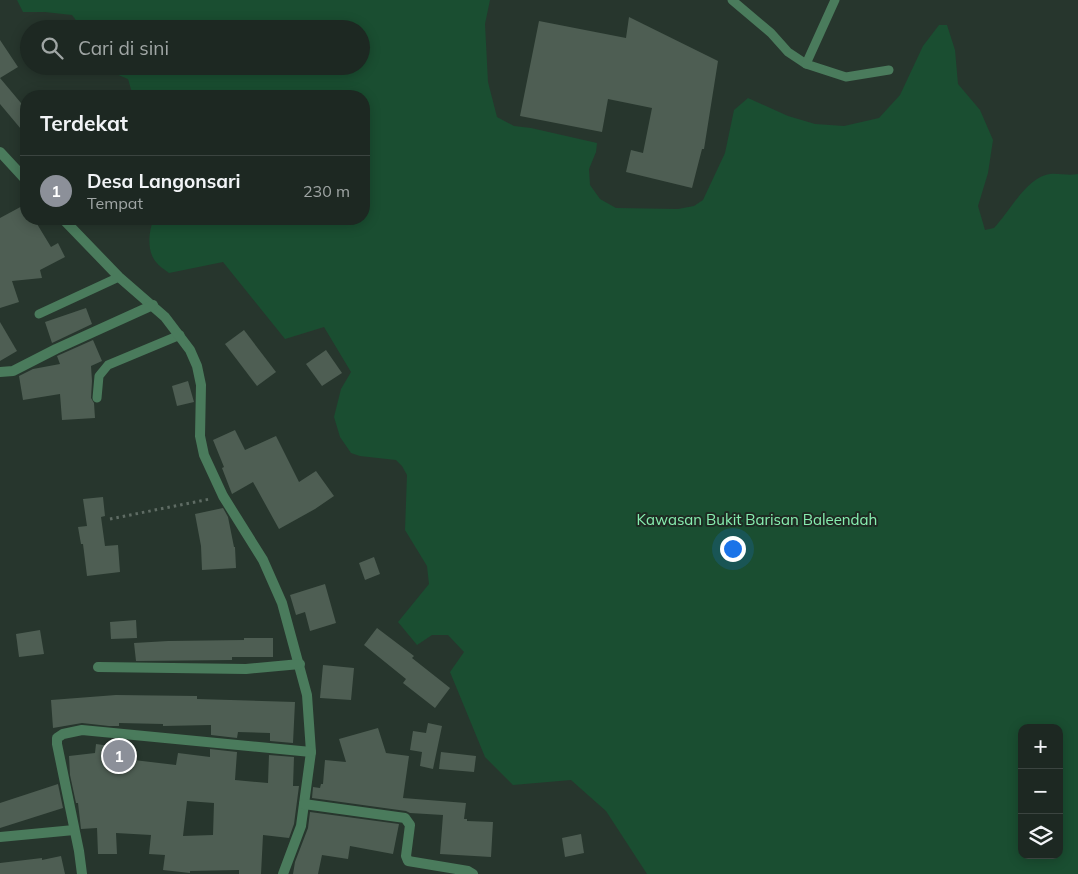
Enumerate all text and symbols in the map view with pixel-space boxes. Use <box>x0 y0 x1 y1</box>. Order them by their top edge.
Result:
search box <box>20 20 370 75</box>
icon: search <box>38 34 66 62</box>
text: Cari di sini <box>78 36 169 60</box>
text: Terdekat <box>40 110 128 136</box>
text: Desa Langonsari <box>87 169 241 193</box>
text: 1 <box>51 181 61 201</box>
text: 230 m <box>303 181 350 201</box>
text: Tempat <box>87 193 143 213</box>
park label: Kawasan Bukit Barisan Baleendah <box>637 510 877 529</box>
your location <box>720 536 746 562</box>
map controls <box>1018 724 1063 859</box>
button: + <box>1018 724 1063 769</box>
pin: 1 <box>103 737 135 775</box>
button: − <box>1018 769 1063 814</box>
button: layers <box>1018 814 1063 859</box>

